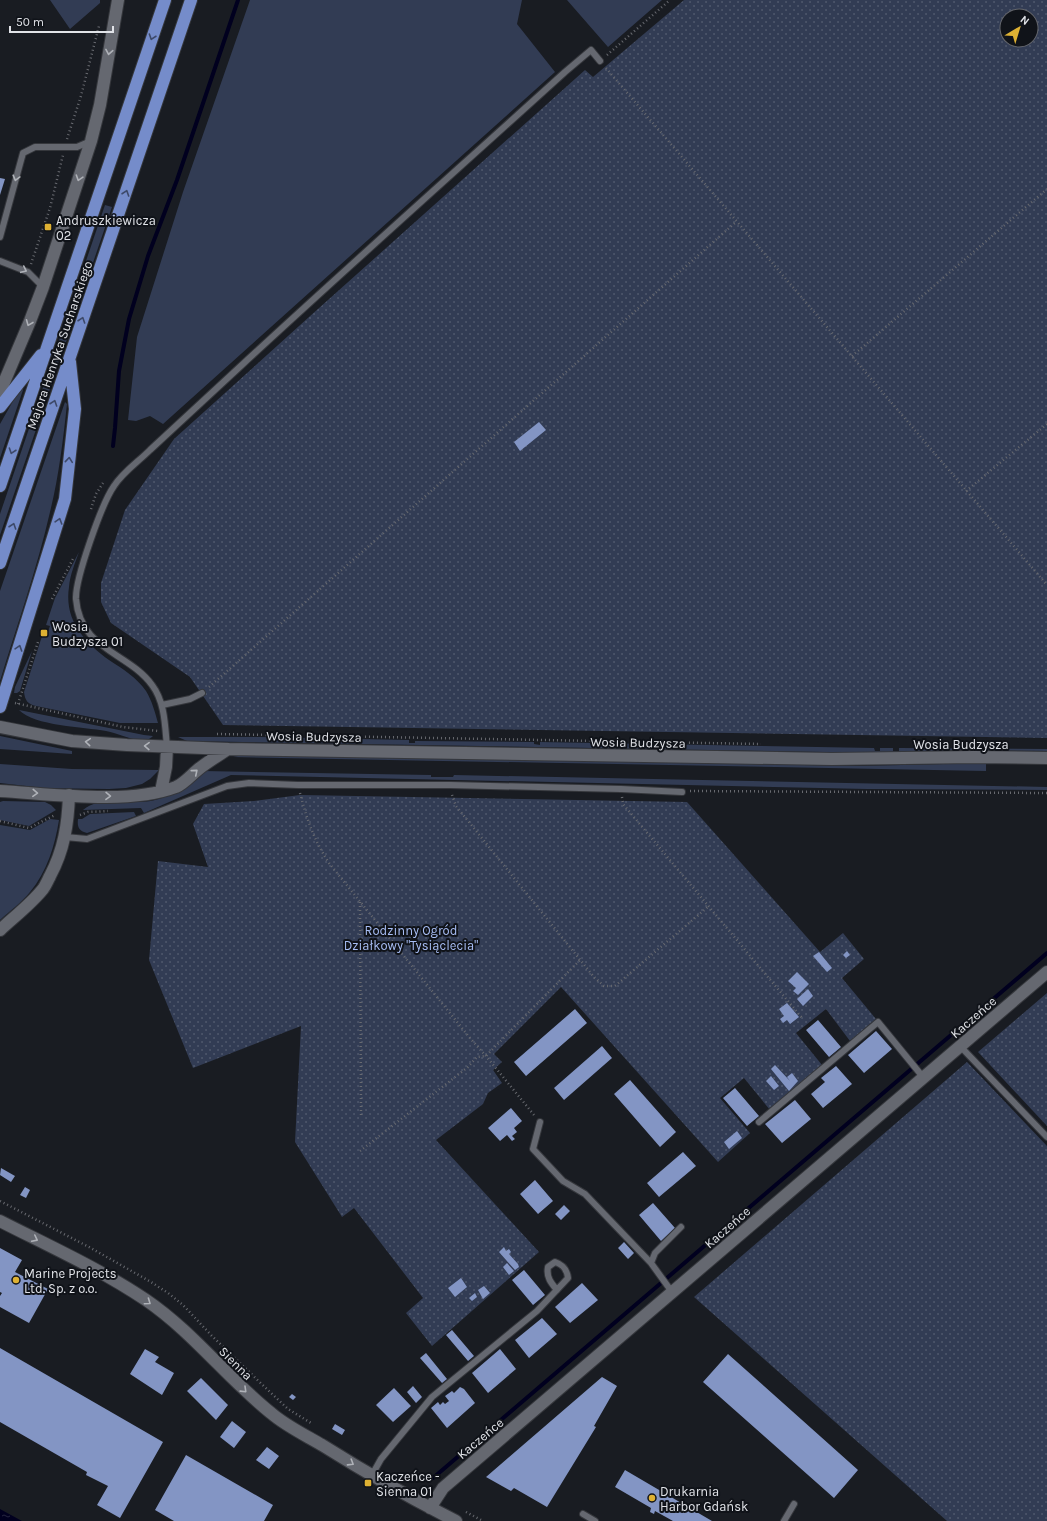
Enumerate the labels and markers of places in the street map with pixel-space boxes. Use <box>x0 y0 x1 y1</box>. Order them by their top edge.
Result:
place label: Andruszkiewicza 02 <box>56 213 156 243</box>
marker: Andruszkiewicza 02 <box>43 222 53 232</box>
place label: Wosia Budzysza 01 <box>52 619 123 649</box>
marker: Wosia Budzysza 01 <box>39 628 49 638</box>
place label: Marine Projects Ltd. Sp. z o.o. <box>24 1266 117 1296</box>
marker: Marine Projects Ltd. Sp. z o.o. <box>11 1275 21 1285</box>
place label: Kaczeńce - Sienna 01 <box>376 1469 440 1499</box>
marker: Kaczeńce - Sienna 01 <box>363 1478 373 1488</box>
place label: Drukarnia Harbor Gdańsk <box>660 1484 748 1514</box>
marker: Drukarnia Harbor Gdańsk <box>647 1493 657 1503</box>

